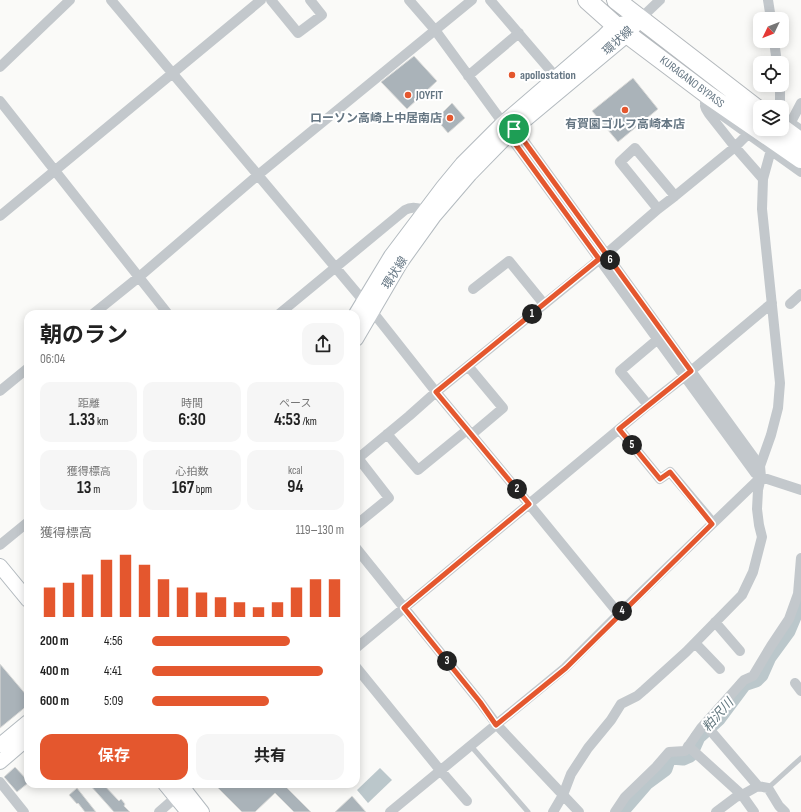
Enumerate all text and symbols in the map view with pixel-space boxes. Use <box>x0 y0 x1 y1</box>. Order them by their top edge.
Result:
north arrow <box>753 12 789 48</box>
map controls <box>753 12 789 136</box>
street label: 環状線 <box>600 23 636 59</box>
street label: KURAGANO BYPASS <box>657 53 727 111</box>
button: locate <box>753 56 789 92</box>
place label: apollostation <box>520 68 576 83</box>
marker: apollostation <box>507 70 517 80</box>
place label: JOYFIT <box>415 88 443 103</box>
marker: JOYFIT <box>403 90 413 100</box>
button: layers <box>753 100 789 136</box>
marker: 有賀園ゴルフ高崎本店 <box>620 105 630 115</box>
place label: ローソン高崎上中居南店 <box>310 111 442 126</box>
pin <box>497 112 531 146</box>
marker: ローソン高崎上中居南店 <box>445 113 455 123</box>
place label: 有賀園ゴルフ高崎本店 <box>565 117 685 132</box>
icon: arrive <box>503 118 525 140</box>
pin: 6 <box>600 250 620 270</box>
text: 6 <box>607 253 613 266</box>
street label: 環状線 <box>379 254 411 292</box>
pin: 1 <box>522 304 542 324</box>
text: 1 <box>530 307 534 320</box>
text: 朝のラン <box>40 322 128 349</box>
button: share <box>302 323 344 365</box>
text: 06:04 <box>40 351 65 367</box>
text: 距離 <box>78 397 100 410</box>
text: 時間 <box>181 397 203 410</box>
text: ペース <box>279 397 312 410</box>
text: 1.33 <box>69 410 95 430</box>
text: 6:30 <box>178 410 206 430</box>
text: 4:53 <box>274 410 301 430</box>
text: km <box>95 415 108 428</box>
text: /km <box>301 415 317 428</box>
pin: 5 <box>622 435 642 455</box>
text: 5 <box>630 438 634 451</box>
text: kcal <box>288 464 303 477</box>
text: 獲得標高 <box>67 465 111 478</box>
text: 心拍数 <box>175 465 208 478</box>
text: 94 <box>287 477 303 497</box>
text: 13 <box>77 478 91 498</box>
text: 167 <box>172 478 194 498</box>
pin: 2 <box>507 479 527 499</box>
text: 2 <box>515 482 519 495</box>
text: m <box>91 483 100 496</box>
text: bpm <box>194 483 212 496</box>
text: 119–130 m <box>296 522 344 538</box>
text: 獲得標高 <box>40 525 92 541</box>
pin: 4 <box>612 601 632 621</box>
text: 4 <box>619 604 625 617</box>
text: 200 m <box>40 633 69 649</box>
text: 4:56 <box>104 633 123 649</box>
pin: 3 <box>437 651 457 671</box>
text: 3 <box>445 654 449 667</box>
text: 400 m <box>40 663 69 679</box>
text: 4:41 <box>104 663 122 679</box>
text: 600 m <box>40 693 69 709</box>
text: 5:09 <box>104 693 123 709</box>
water label: 粕沢川 <box>699 694 738 735</box>
button: 保存 <box>40 734 188 780</box>
button: 共有 <box>196 734 344 780</box>

